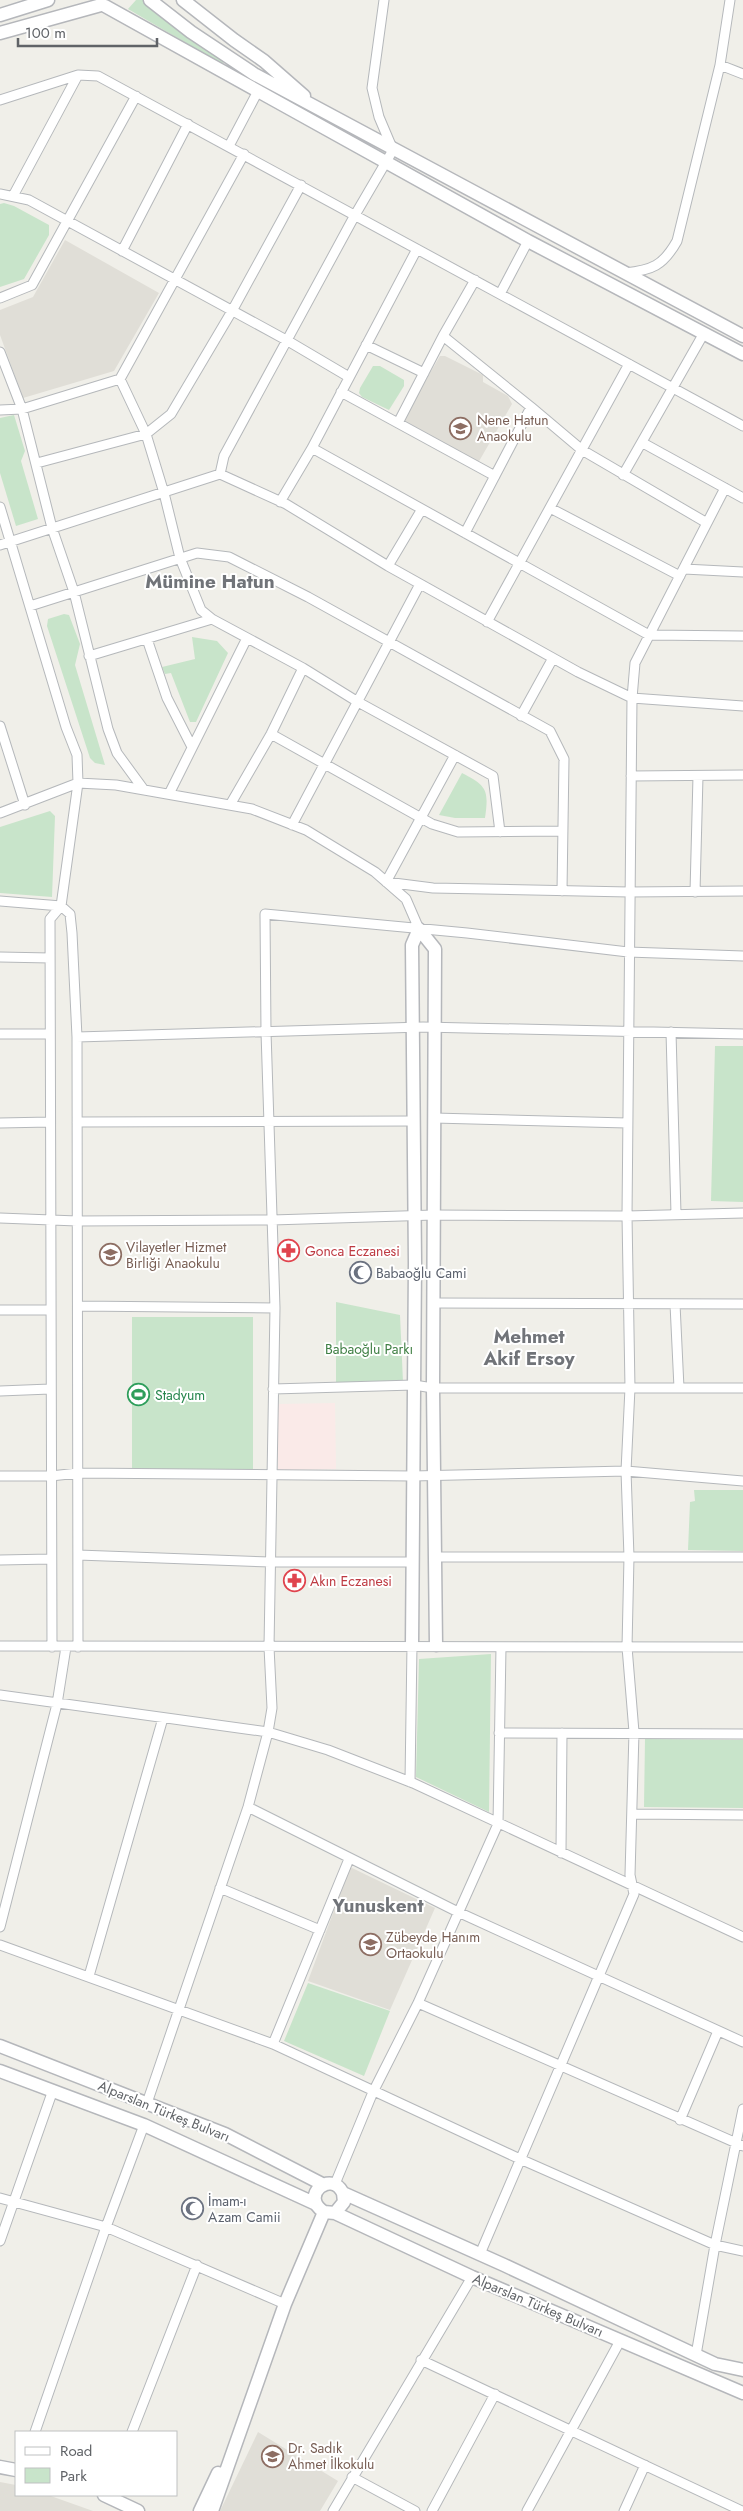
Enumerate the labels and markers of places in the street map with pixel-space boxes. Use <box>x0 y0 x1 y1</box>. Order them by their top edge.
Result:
place label: Nene Hatun Anaokulu <box>477 410 549 446</box>
school or university icon: Nene Hatun Anaokulu <box>449 416 473 440</box>
place label: Vilayetler Hizmet Birliği Anaokulu <box>126 1237 227 1273</box>
pharmacy icon: Gonca Eczanesi <box>277 1239 301 1263</box>
place label: Gonca Eczanesi <box>305 1241 400 1261</box>
school or university icon: Vilayetler Hizmet Birliği Anaokulu <box>98 1243 122 1267</box>
mosque icon: Babaoğlu Cami <box>348 1261 372 1285</box>
place label: Babaoğlu Cami <box>376 1263 467 1283</box>
sports icon: Stadyum <box>127 1383 151 1407</box>
place label: Stadyum <box>155 1385 205 1405</box>
pharmacy icon: Akın Eczanesi <box>282 1569 306 1593</box>
place label: Akın Eczanesi <box>310 1571 392 1591</box>
place label: Zübeyde Hanım Ortaokulu <box>386 1927 480 1963</box>
school or university icon: Zübeyde Hanım Ortaokulu <box>358 1933 382 1957</box>
place label: İmam-ı Azam Camii <box>208 2191 281 2227</box>
mosque icon: İmam-ı Azam Camii <box>180 2197 204 2221</box>
place label: Dr. Sadık Ahmet İlkokulu <box>288 2438 374 2474</box>
school or university icon: Dr. Sadık Ahmet İlkokulu <box>260 2444 284 2468</box>

